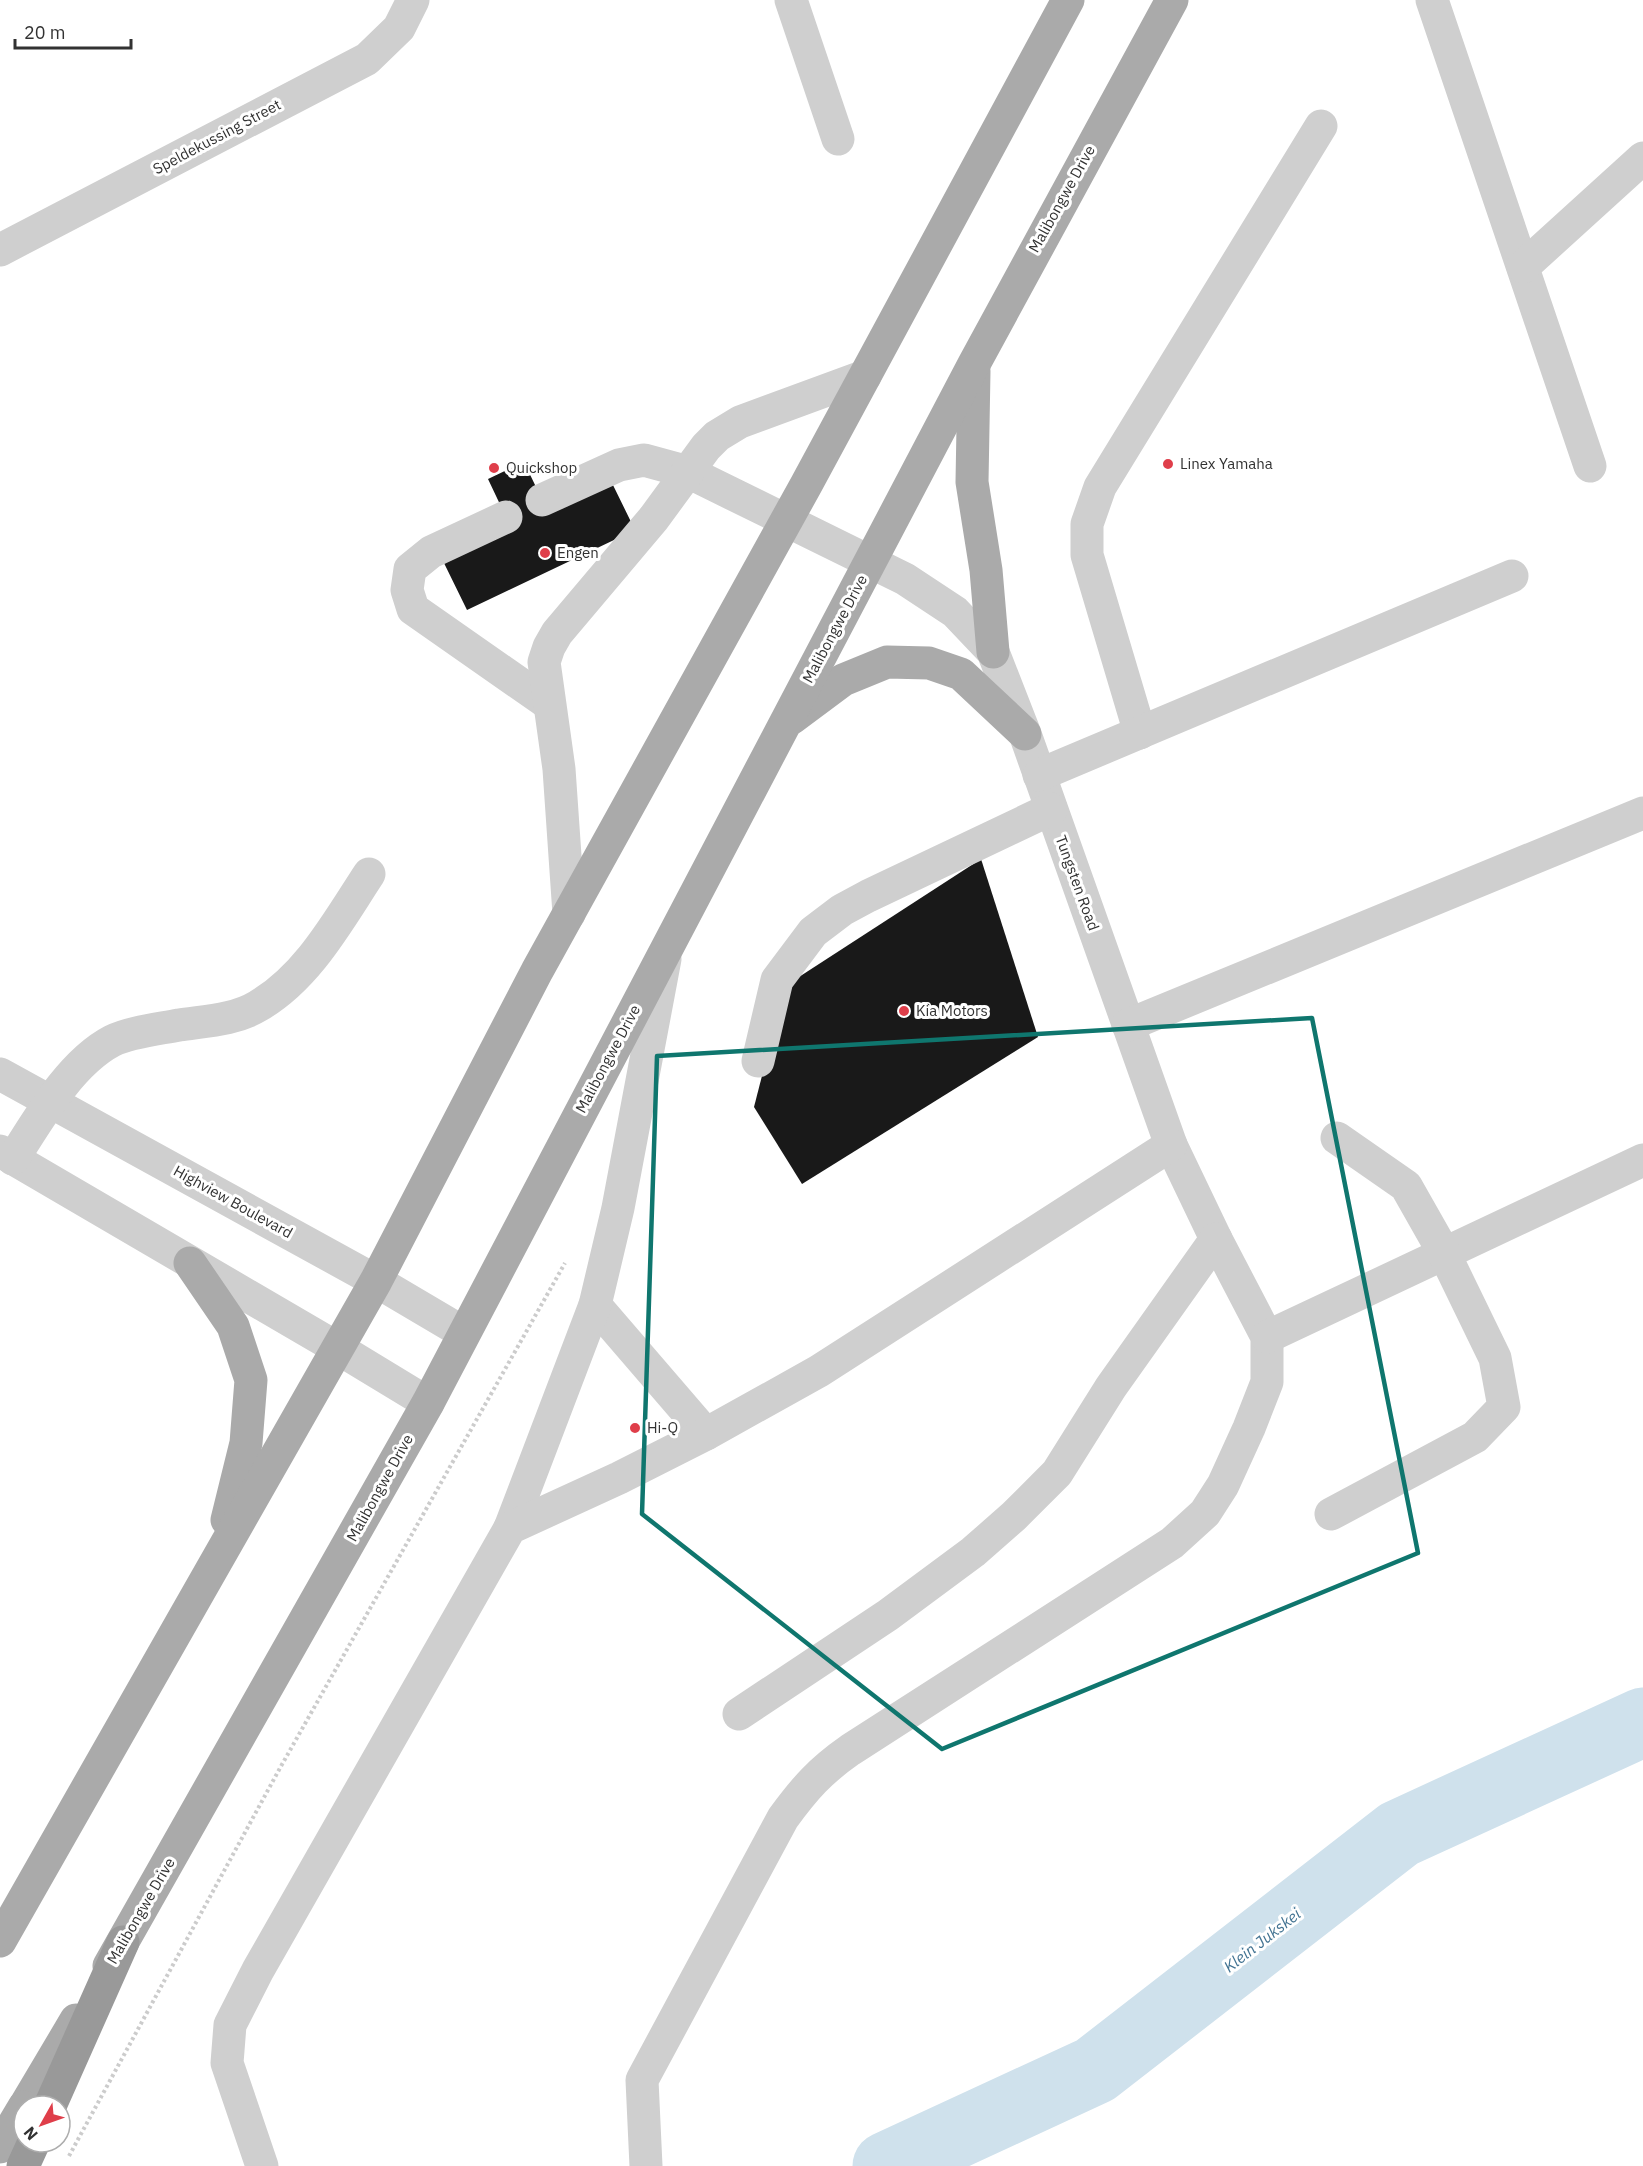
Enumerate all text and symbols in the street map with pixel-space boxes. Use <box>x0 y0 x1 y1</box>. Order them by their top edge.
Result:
scale bar <box>15 12 130 50</box>
text: 20 m <box>24 21 66 44</box>
street label: Speldekussing Street <box>149 95 284 178</box>
street label: Malibongwe Drive <box>1024 142 1099 256</box>
place label: Linex Yamaha <box>1180 454 1273 473</box>
marker: Linex Yamaha <box>1161 457 1175 471</box>
place label: Quickshop <box>506 458 577 477</box>
marker: Quickshop <box>487 461 501 475</box>
place label: Engen <box>557 543 599 562</box>
marker: Engen <box>538 546 552 560</box>
street label: Malibongwe Drive <box>798 571 871 686</box>
street label: Tungsten Road <box>1051 833 1103 933</box>
street label: Malibongwe Drive <box>571 1001 644 1116</box>
place label: Kia Motors <box>916 1001 988 1020</box>
marker: Kia Motors <box>897 1004 911 1018</box>
street label: Highview Boulevard <box>170 1161 296 1242</box>
place label: Hi-Q <box>647 1418 678 1437</box>
marker: Hi-Q <box>628 1421 642 1435</box>
street label: Malibongwe Drive <box>342 1431 417 1545</box>
street label: Malibongwe Drive <box>102 1854 179 1967</box>
water label: Klein Jukskei <box>1219 1903 1305 1976</box>
north arrow <box>12 2094 72 2154</box>
text: N <box>19 2123 42 2145</box>

